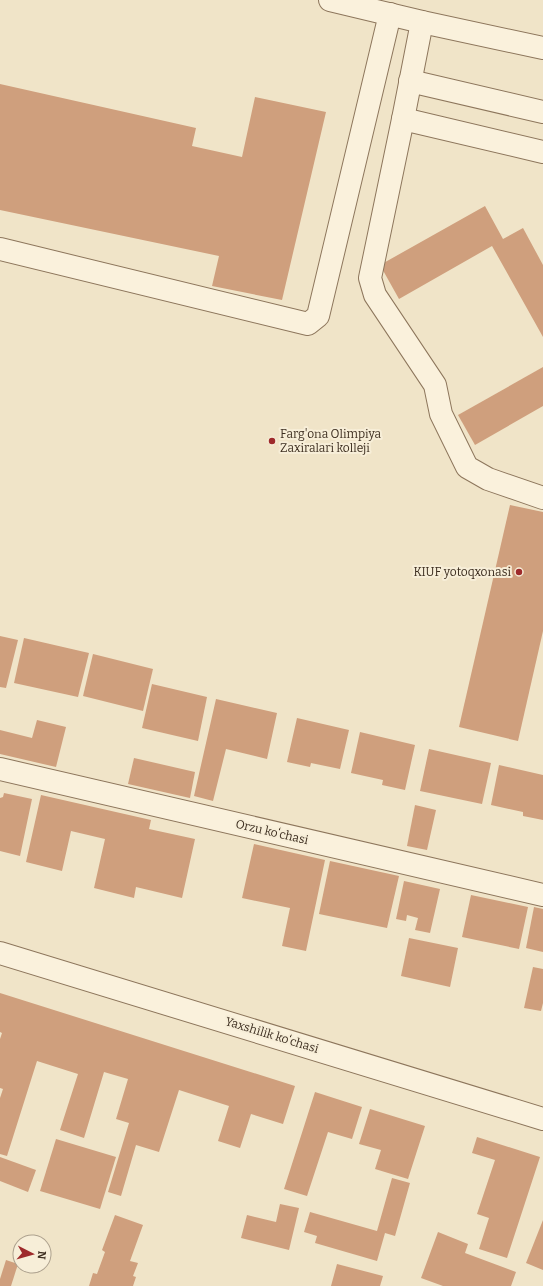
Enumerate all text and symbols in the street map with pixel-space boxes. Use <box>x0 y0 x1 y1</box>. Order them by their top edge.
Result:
place label: Farg'ona Olimpiya Zaxiralari kolleji <box>280 427 382 455</box>
marker: Farg'ona Olimpiya Zaxiralari kolleji <box>267 436 277 446</box>
place label: KIUF yotoqxonasi <box>413 565 511 579</box>
marker: KIUF yotoqxonasi <box>514 567 524 577</box>
street label: Orzu koʻchasi <box>234 816 310 847</box>
street label: Yaxshilik koʻchasi <box>224 1013 321 1056</box>
north arrow <box>12 1234 52 1274</box>
text: N <box>34 1250 48 1260</box>

